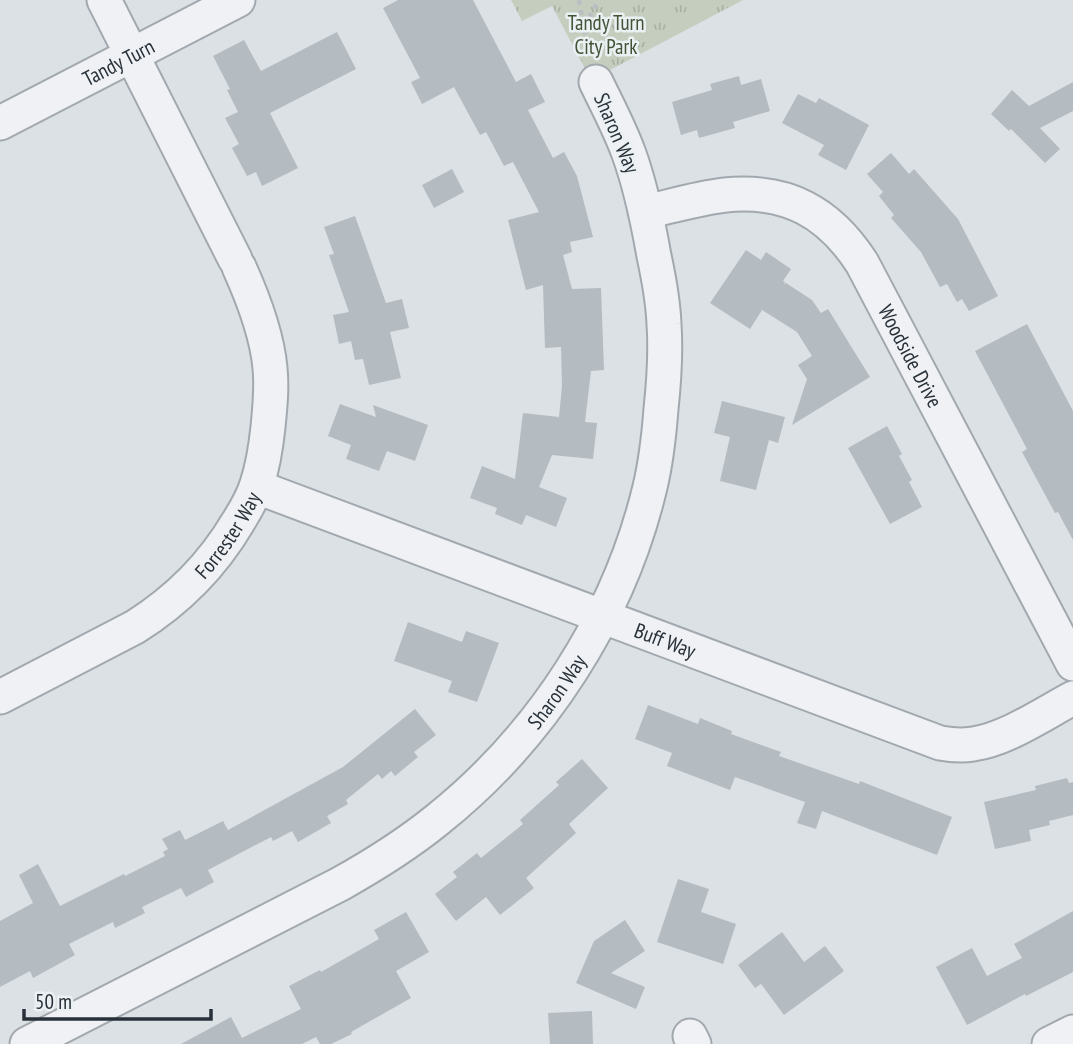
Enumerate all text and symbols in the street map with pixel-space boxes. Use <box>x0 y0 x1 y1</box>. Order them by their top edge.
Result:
park label: Tandy Turn City Park <box>567 9 645 60</box>
street label: Tandy Turn <box>78 32 159 92</box>
street label: Sharon Way <box>588 89 646 177</box>
street label: Woodside Drive <box>873 300 949 412</box>
street label: Forrester Way <box>189 487 266 584</box>
street label: Buff Way <box>631 616 700 664</box>
street label: Sharon Way <box>521 649 592 734</box>
scale bar <box>24 978 212 1022</box>
text: 50 m <box>35 988 72 1015</box>

